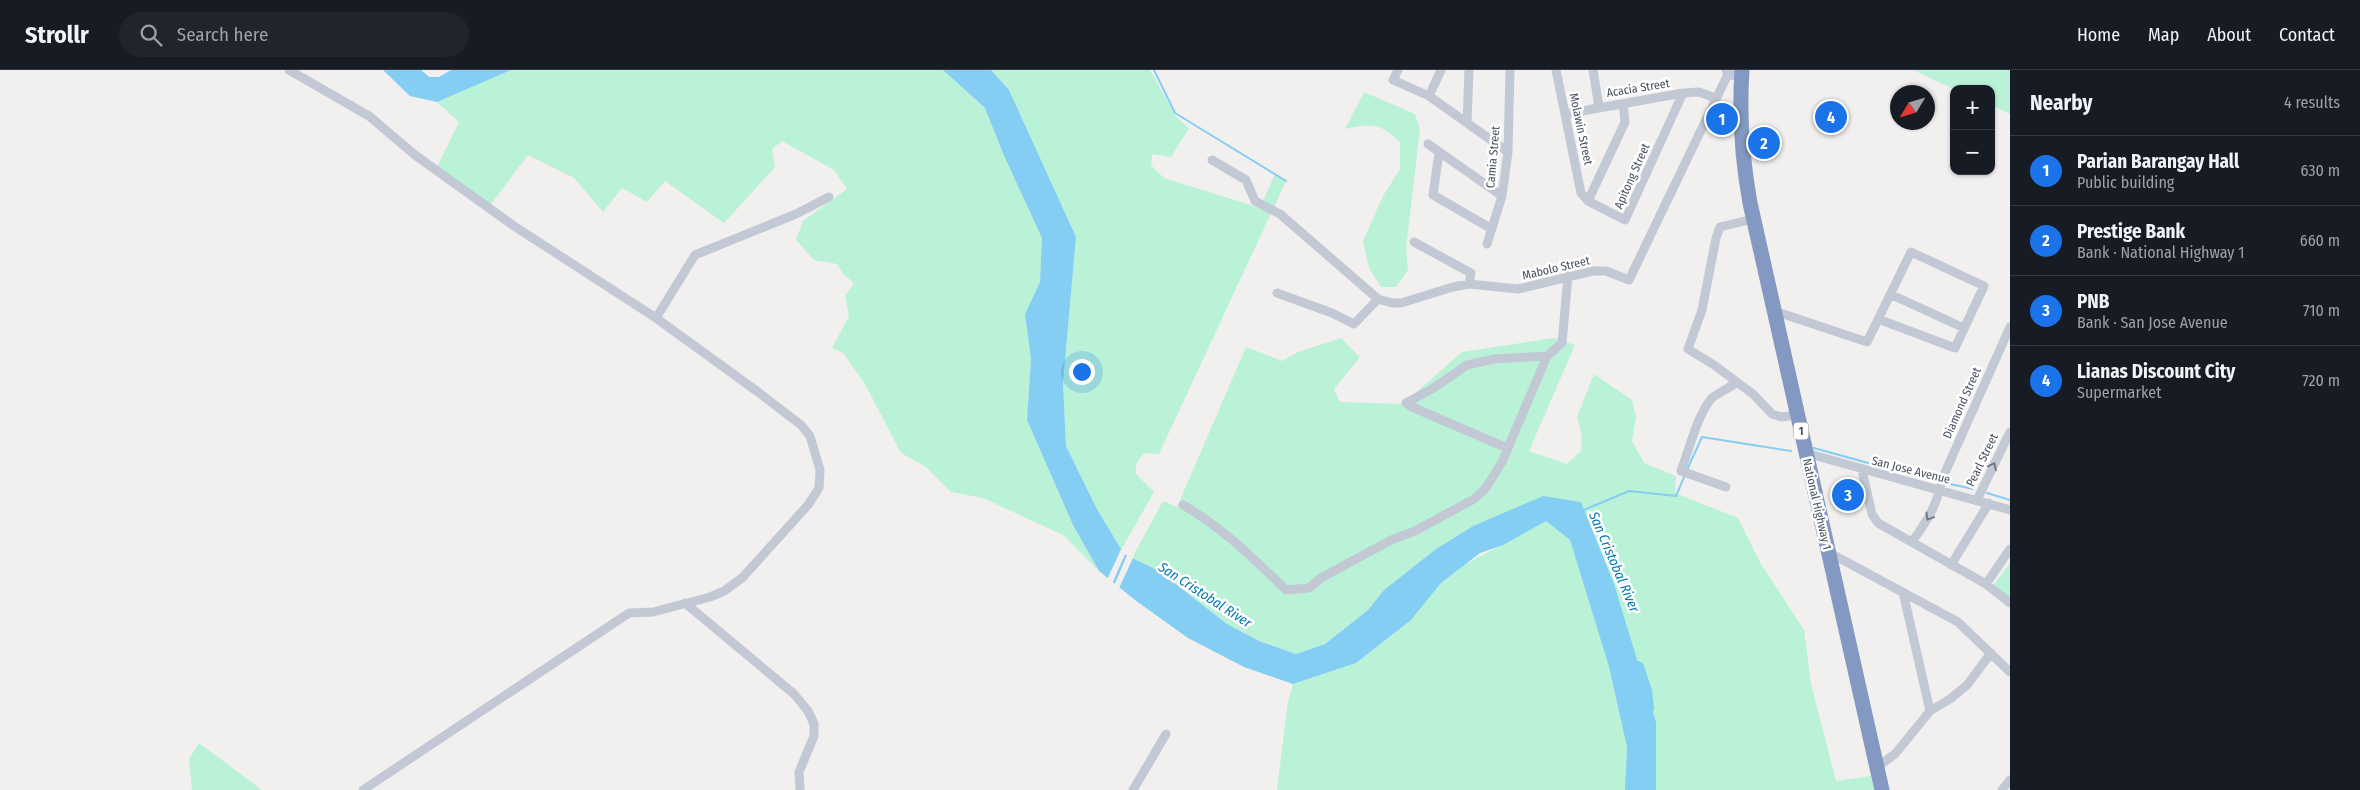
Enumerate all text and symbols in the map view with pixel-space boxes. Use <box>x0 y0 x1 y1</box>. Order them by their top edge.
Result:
search box <box>119 12 469 57</box>
text: Strollr <box>25 21 89 49</box>
icon: search <box>137 21 165 49</box>
text: Search here <box>177 23 268 46</box>
text: Home <box>2077 24 2120 46</box>
text: Map <box>2148 24 2179 46</box>
text: About <box>2207 24 2251 46</box>
text: Contact <box>2279 24 2335 46</box>
street label: Acacia Street <box>1606 76 1671 100</box>
north arrow <box>1890 85 1935 130</box>
map controls <box>1950 85 1995 175</box>
button: + <box>1950 85 1995 130</box>
text: Nearby <box>2030 90 2092 116</box>
street label: Molawin Street <box>1567 92 1595 166</box>
text: 4 results <box>2284 93 2340 112</box>
pin: 4 <box>1815 98 1847 136</box>
pin: 1 <box>1706 100 1738 138</box>
pin: 2 <box>1748 124 1780 162</box>
street label: Camia Street <box>1483 125 1503 189</box>
button: − <box>1950 130 1995 175</box>
street label: Apitong Street <box>1611 141 1653 211</box>
text: Parian Barangay Hall <box>2077 150 2239 173</box>
text: 1 <box>2043 161 2049 180</box>
text: 630 m <box>2301 161 2340 180</box>
text: Public building <box>2077 173 2174 192</box>
text: Prestige Bank <box>2077 220 2185 243</box>
text: 2 <box>2042 231 2050 250</box>
text: 660 m <box>2300 231 2340 250</box>
text: Bank · National Highway 1 <box>2077 243 2244 262</box>
street label: Mabolo Street <box>1521 253 1591 283</box>
text: PNB <box>2077 290 2109 313</box>
text: 3 <box>2042 301 2050 320</box>
text: 710 m <box>2303 301 2340 320</box>
text: Bank · San Jose Avenue <box>2077 313 2228 332</box>
your location <box>1069 359 1095 385</box>
text: Lianas Discount City <box>2077 360 2235 383</box>
street label: Diamond Street <box>1940 365 1984 441</box>
text: 4 <box>2042 371 2050 390</box>
text: 720 m <box>2302 371 2340 390</box>
text: Supermarket <box>2077 383 2161 402</box>
road number: 1 <box>1794 422 1808 440</box>
street label: Pearl Street <box>1963 431 2001 489</box>
street label: San Jose Avenue <box>1870 453 1952 487</box>
street label: National Highway 1 <box>1800 457 1834 551</box>
one-way arrow <box>1987 462 1997 471</box>
pin: 3 <box>1832 476 1864 514</box>
water label: San Cristobal River <box>1585 508 1643 616</box>
one-way arrow <box>1925 512 1935 521</box>
water label: San Cristobal River <box>1154 558 1256 632</box>

